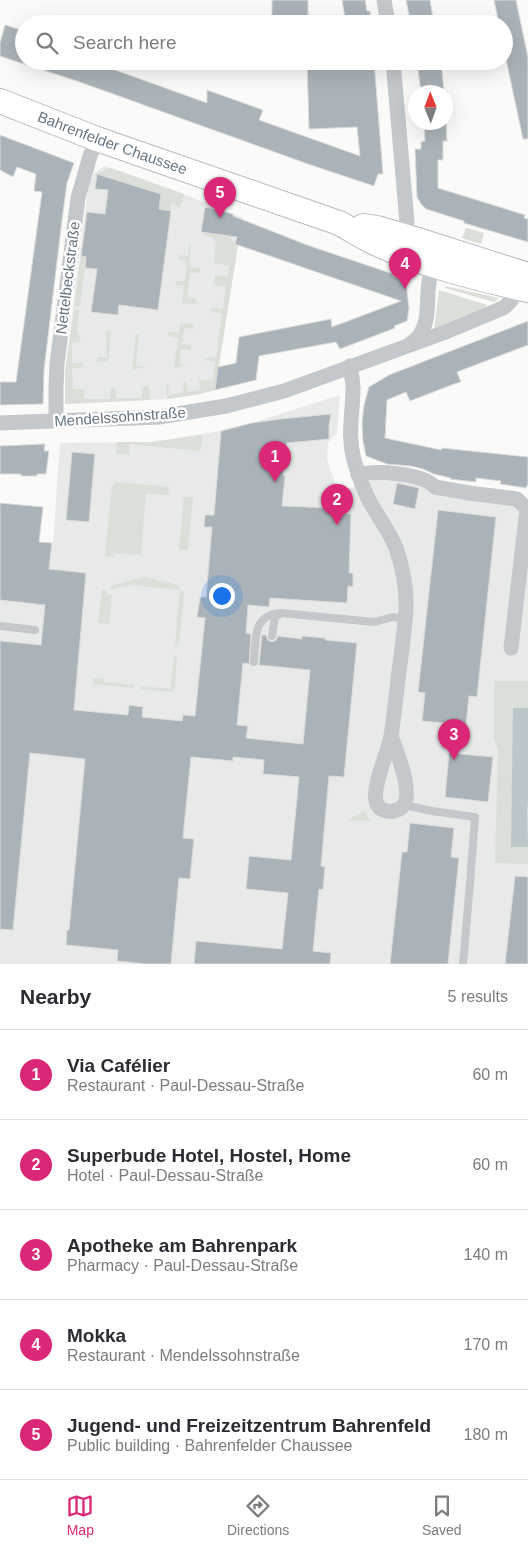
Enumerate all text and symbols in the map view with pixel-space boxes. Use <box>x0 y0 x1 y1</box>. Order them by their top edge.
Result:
search box <box>15 15 513 70</box>
icon: search <box>33 29 61 57</box>
text: Search here <box>73 32 177 53</box>
north arrow <box>408 85 453 130</box>
street label: Bahrenfelder Chaussee <box>35 108 189 178</box>
pin: 5 <box>204 177 236 218</box>
street label: Nettelbeckstraße <box>52 221 83 335</box>
pin: 4 <box>389 248 421 289</box>
street label: Mendelssohnstraße <box>54 403 186 430</box>
pin: 1 <box>259 441 291 482</box>
pin: 2 <box>321 484 353 525</box>
your location <box>209 583 235 609</box>
pin: 3 <box>438 719 470 760</box>
text: Nearby <box>20 985 91 1008</box>
text: 5 results <box>448 988 508 1005</box>
text: Via Cafélier <box>67 1055 170 1076</box>
text: 1 <box>32 1066 40 1083</box>
text: 60 m <box>472 1066 508 1083</box>
text: Restaurant · Paul-Dessau-Straße <box>67 1077 304 1094</box>
text: Superbude Hotel, Hostel, Home <box>67 1145 351 1166</box>
text: 2 <box>32 1156 40 1173</box>
text: 60 m <box>472 1156 508 1173</box>
text: Hotel · Paul-Dessau-Straße <box>67 1167 264 1184</box>
text: Apotheke am Bahrenpark <box>67 1235 297 1256</box>
text: 3 <box>32 1246 40 1263</box>
text: 140 m <box>464 1246 508 1263</box>
text: Pharmacy · Paul-Dessau-Straße <box>67 1257 298 1274</box>
text: Mokka <box>67 1325 126 1346</box>
text: 4 <box>32 1336 40 1353</box>
text: 170 m <box>464 1336 508 1353</box>
text: Restaurant · Mendelssohnstraße <box>67 1347 300 1364</box>
text: Jugend- und Freizeitzentrum Bahrenfeld <box>67 1415 431 1436</box>
text: 5 <box>32 1426 40 1443</box>
text: 180 m <box>464 1426 508 1443</box>
text: Public building · Bahrenfelder Chaussee <box>67 1437 353 1454</box>
tab: Map <box>66 1492 94 1538</box>
tab: Directions <box>227 1492 289 1538</box>
tab: Saved <box>422 1492 462 1538</box>

